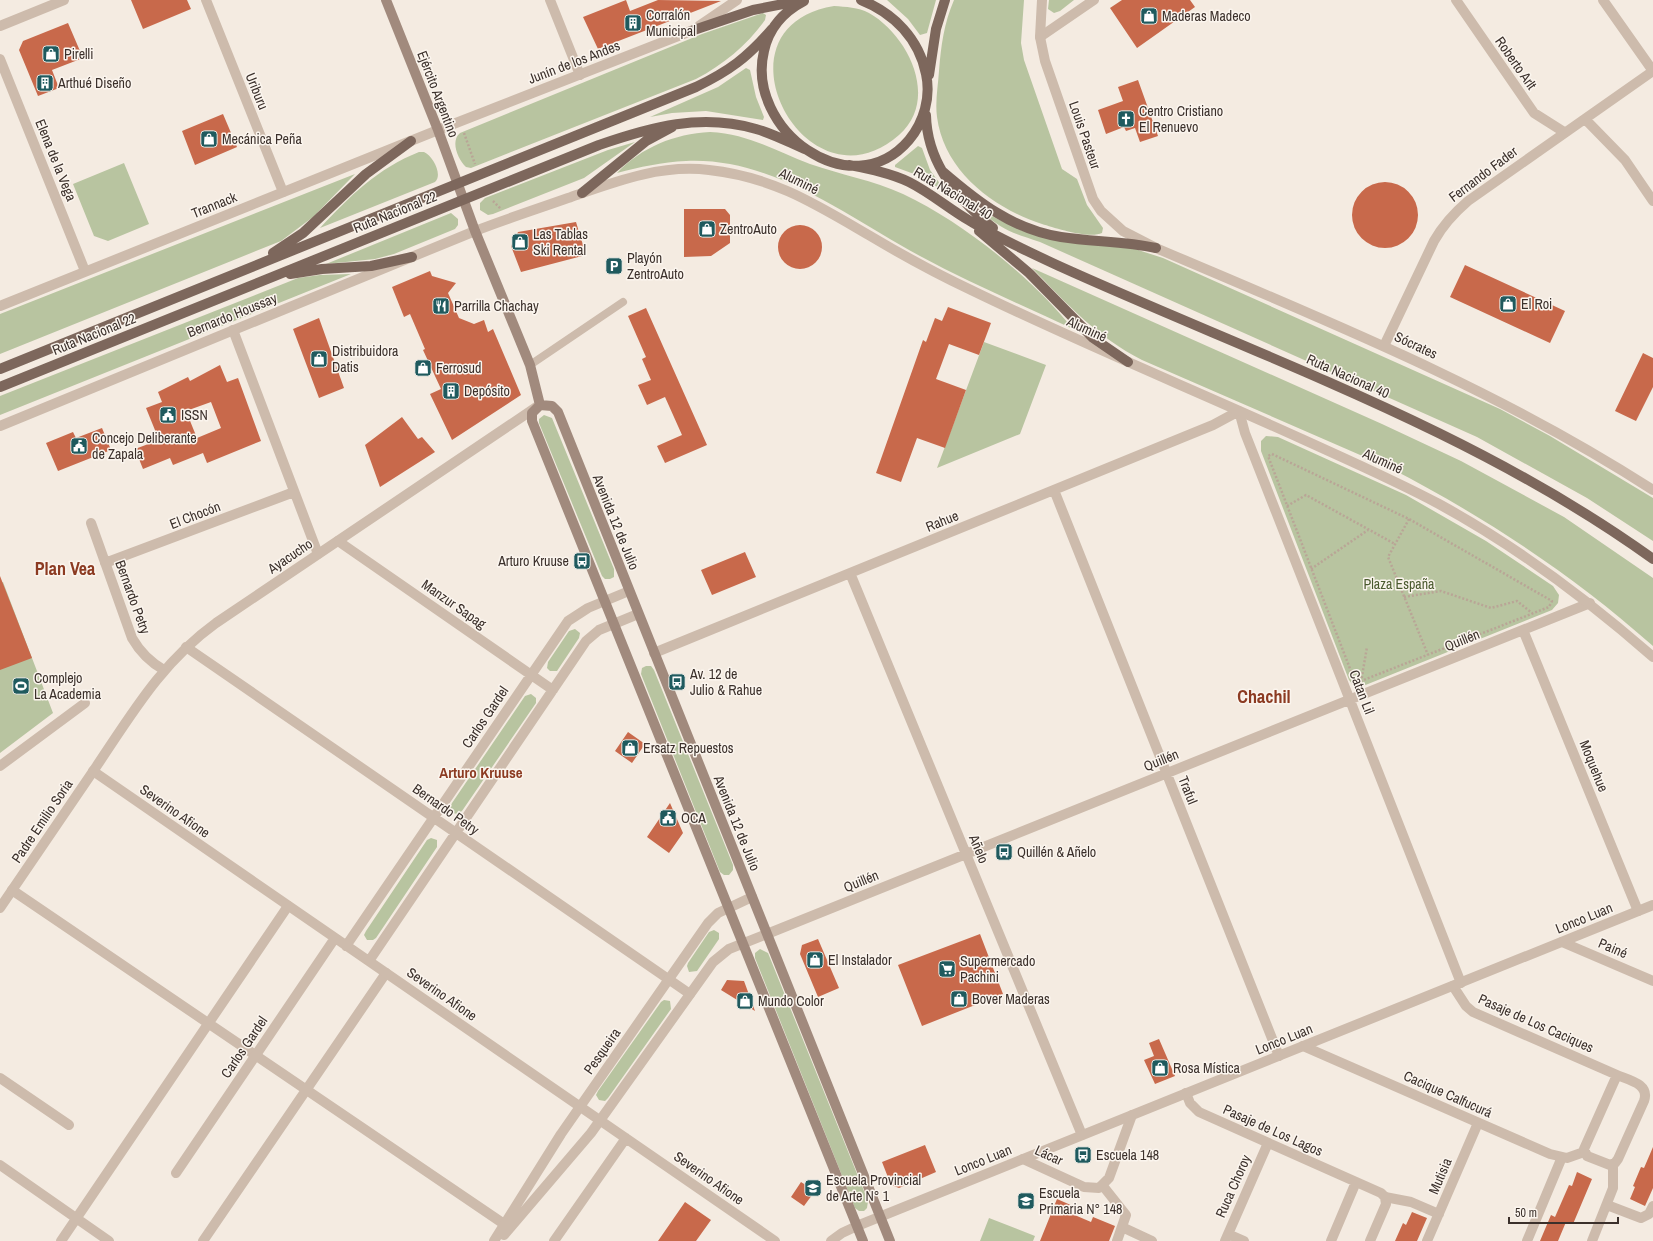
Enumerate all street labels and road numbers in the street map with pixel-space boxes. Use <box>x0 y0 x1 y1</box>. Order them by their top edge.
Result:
street label: Roberto Arlt <box>1491 33 1541 93</box>
street label: Junín de los Andes <box>525 36 623 88</box>
street label: Ejército Argentino <box>413 48 463 140</box>
street label: Uriburu <box>241 70 273 112</box>
street label: Louis Pasteur <box>1065 99 1105 172</box>
street label: Elena de la Vega <box>31 116 81 204</box>
street label: Fernando Fader <box>1445 142 1521 206</box>
street label: Ruta Nacional 40 <box>910 162 996 224</box>
street label: Aluminé <box>775 163 822 198</box>
street label: Ruta Nacional 22 <box>350 187 440 237</box>
street label: Trannack <box>189 188 240 222</box>
street label: Bernardo Houssay <box>185 289 280 341</box>
street label: Ruta Nacional 22 <box>49 309 139 359</box>
street label: Aluminé <box>1063 312 1110 346</box>
street label: Sócrates <box>1392 327 1441 363</box>
street label: Ruta Nacional 40 <box>1304 350 1392 402</box>
street label: Aluminé <box>1359 444 1406 478</box>
street label: Avenida 12 de Julio <box>588 471 643 572</box>
street label: El Chocón <box>167 497 223 533</box>
street label: Rahue <box>923 506 961 536</box>
street label: Ayacucho <box>263 534 316 578</box>
street label: Bernardo Petry <box>111 558 155 637</box>
street label: Manzur Sapag <box>418 575 490 633</box>
street label: Quillén <box>1442 625 1482 655</box>
street label: Catan Lil <box>1345 667 1379 717</box>
street label: Carlos Gardel <box>458 683 512 751</box>
street label: Moquehue <box>1575 737 1613 795</box>
street label: Quillén <box>1141 745 1181 775</box>
street label: Avenida 12 de Julio <box>709 772 764 873</box>
street label: Traful <box>1174 773 1202 807</box>
street label: Padre Emilio Soria <box>7 775 77 866</box>
street label: Bernardo Petry <box>409 779 483 839</box>
street label: Severino Afione <box>136 780 214 842</box>
street label: Añelo <box>965 831 993 866</box>
street label: Quillén <box>841 866 881 896</box>
street label: Lonco Luan <box>1553 898 1615 938</box>
street label: Painé <box>1596 934 1630 962</box>
street label: Severino Afione <box>403 963 481 1025</box>
street label: Pasaje de Los Caciques <box>1475 989 1597 1057</box>
street label: Carlos Gardel <box>217 1013 271 1081</box>
street label: Lonco Luan <box>1253 1019 1315 1059</box>
street label: Pesqueira <box>580 1024 625 1078</box>
street label: Cacique Calfucurá <box>1401 1066 1496 1122</box>
street label: Pasaje de Los Lagos <box>1220 1100 1326 1160</box>
street label: Lonco Luan <box>952 1140 1014 1180</box>
street label: Lácar <box>1032 1141 1066 1169</box>
street label: Severino Afione <box>670 1147 748 1209</box>
street label: Ruca Choroy <box>1211 1152 1255 1220</box>
street label: Mutisia <box>1424 1155 1456 1197</box>

